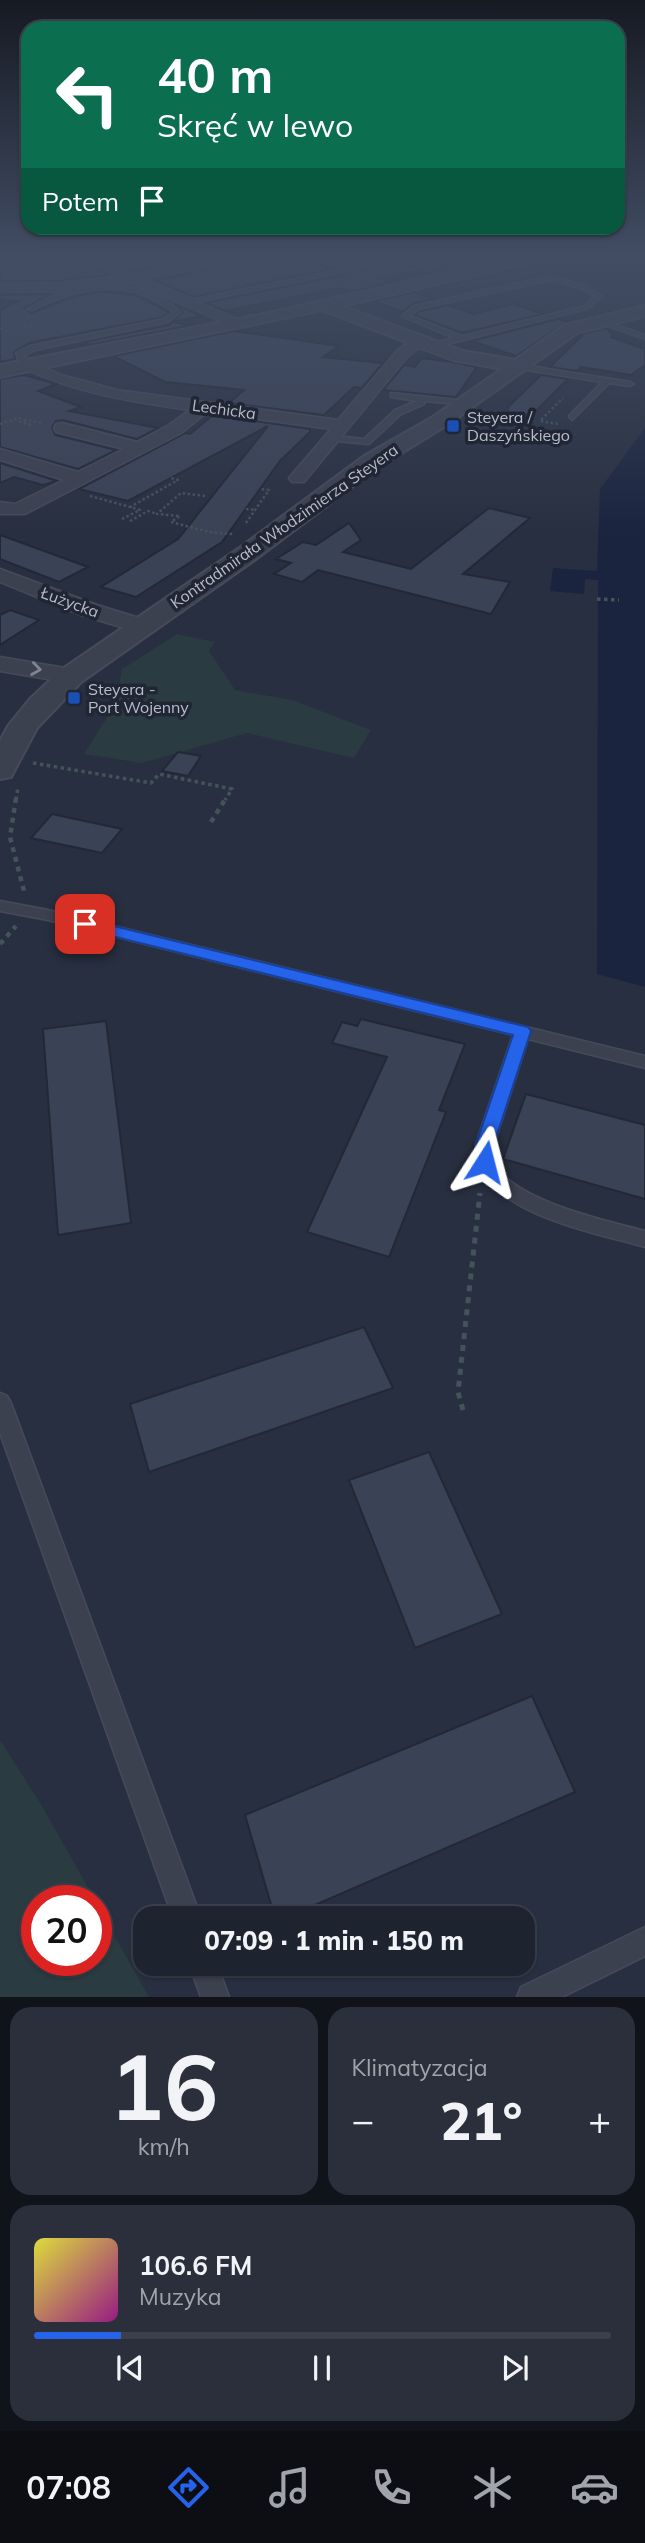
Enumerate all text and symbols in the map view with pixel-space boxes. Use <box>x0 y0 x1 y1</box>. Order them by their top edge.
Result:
text: 40 m <box>157 44 273 105</box>
icon: left <box>42 49 133 140</box>
text: Skręć w lewo <box>157 105 353 145</box>
icon: arrive <box>133 182 171 220</box>
text: Potem <box>42 185 119 218</box>
street label: Lechicka <box>191 395 257 423</box>
place label: Steyera / Daszyńskiego <box>467 407 570 445</box>
marker: Steyera / Daszyńskiego <box>445 418 461 434</box>
street label: Kontradmirała Włodzimierza Steyera <box>166 439 402 613</box>
street label: Łużycka <box>37 582 102 622</box>
one-way arrow <box>30 662 41 677</box>
place label: Steyera - Port Wojenny <box>88 679 189 717</box>
marker: Steyera - Port Wojenny <box>66 690 82 706</box>
pin <box>55 894 115 954</box>
icon: arrive <box>66 905 104 943</box>
position arrow <box>448 1125 522 1199</box>
speed limit sign: 20 <box>21 1885 112 1976</box>
text: 07:09 · 1 min · 150 m <box>204 1924 464 1957</box>
text: 16 <box>109 2029 218 2143</box>
text: Klimatyzacja <box>352 2053 488 2082</box>
text: 21° <box>440 2088 522 2153</box>
text: − <box>352 2096 374 2144</box>
text: + <box>588 2096 611 2144</box>
text: km/h <box>138 2132 190 2161</box>
text: 106.6 FM <box>139 2249 252 2282</box>
text: Muzyka <box>139 2282 222 2311</box>
icon: previous <box>111 2349 149 2387</box>
icon: pause <box>303 2349 341 2387</box>
icon: next <box>496 2349 534 2387</box>
icon: directions <box>164 2463 213 2512</box>
icon: music <box>265 2463 314 2512</box>
icon: phone <box>367 2463 416 2512</box>
icon: climate <box>468 2463 517 2512</box>
icon: car <box>570 2463 619 2512</box>
text: 07:08 <box>26 2467 111 2507</box>

